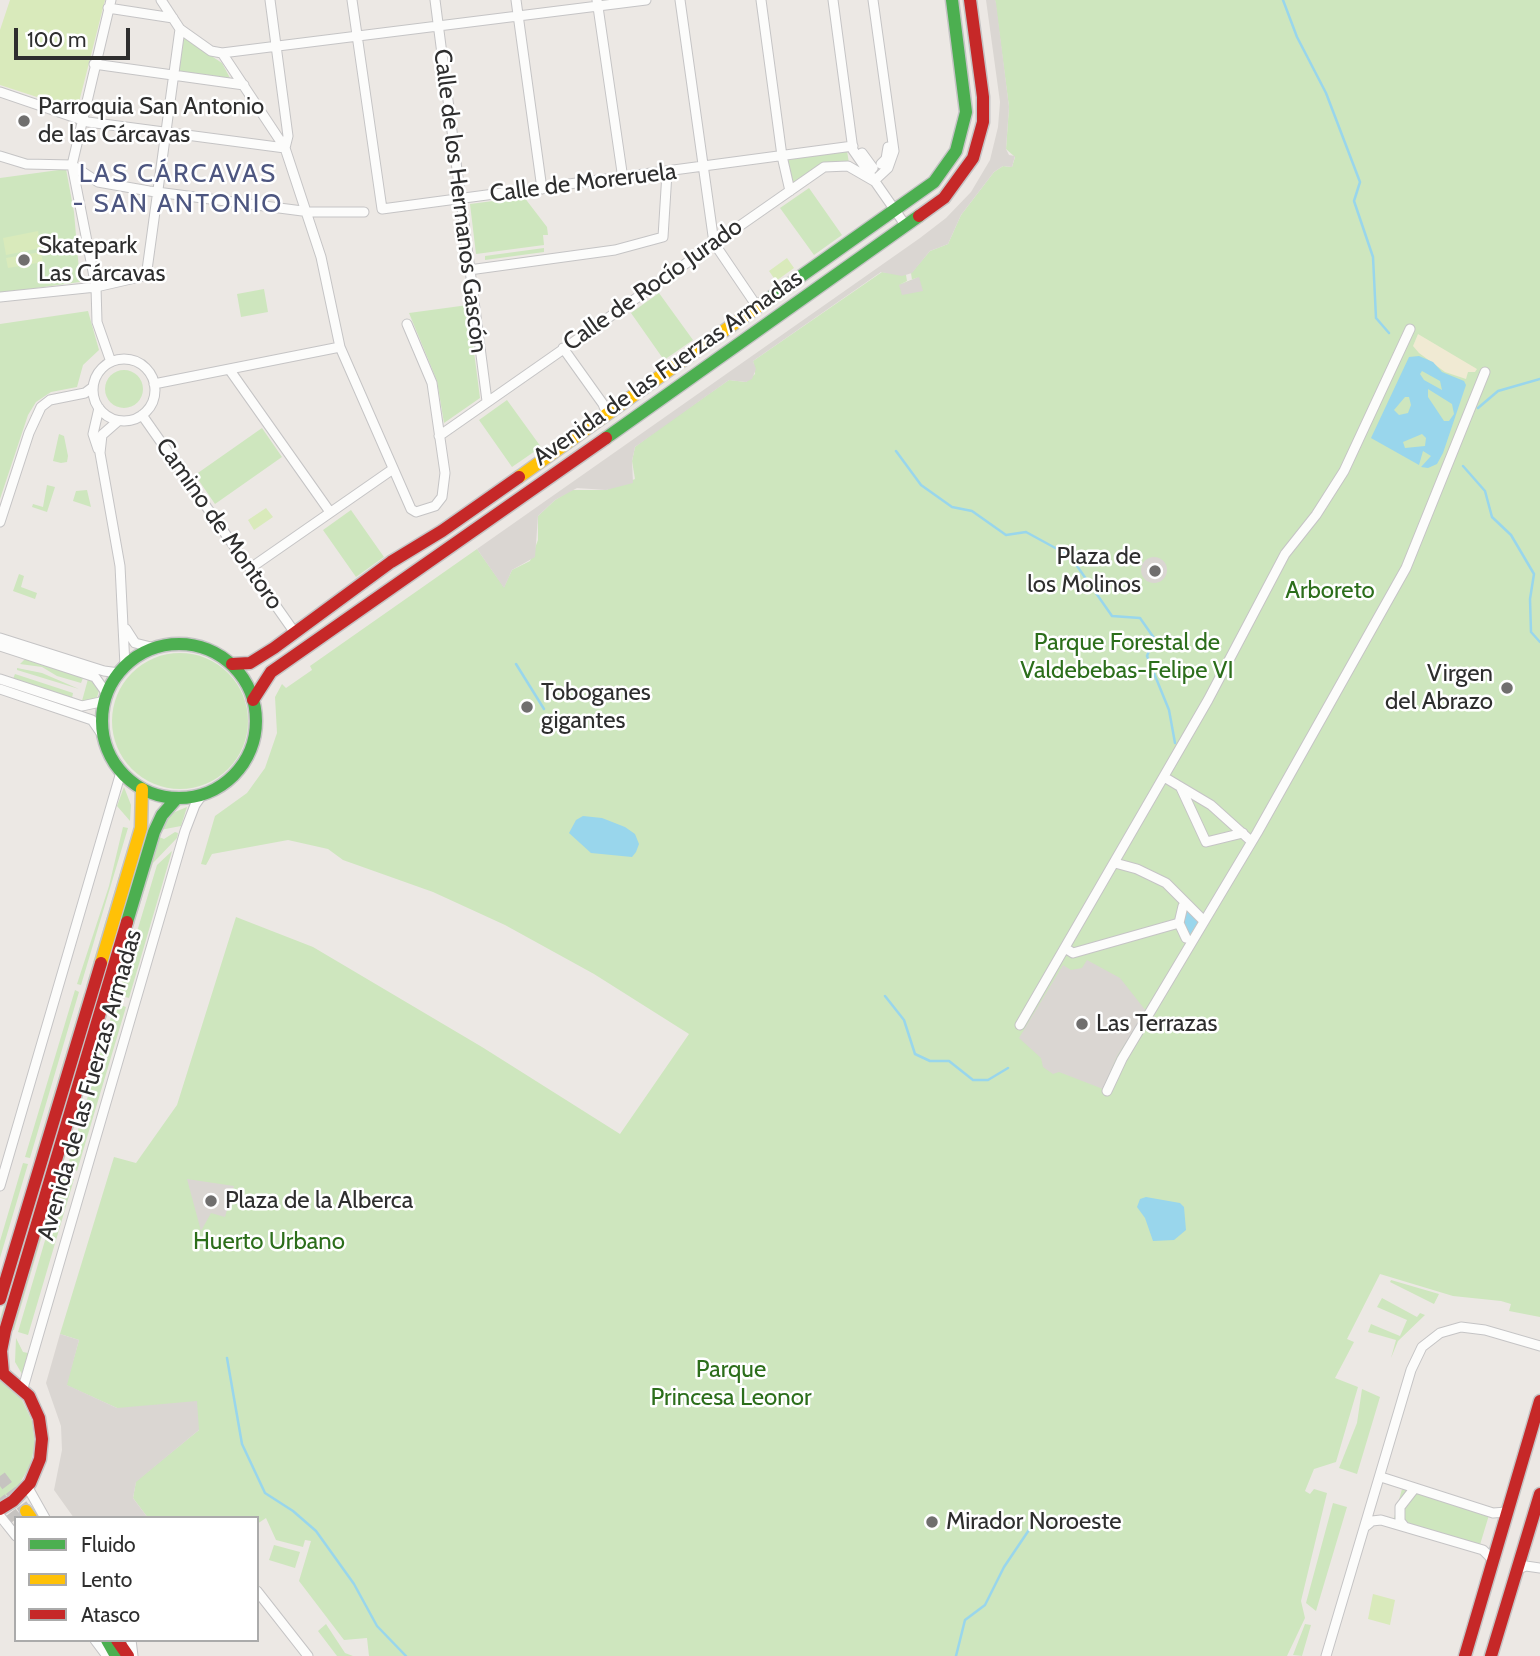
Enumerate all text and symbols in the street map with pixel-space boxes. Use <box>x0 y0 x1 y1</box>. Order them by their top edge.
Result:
scale bar <box>18 14 133 58</box>
text: 100 m <box>27 27 86 52</box>
street label: Calle de los Hermanos Gascón <box>427 47 493 355</box>
place label: Parroquia San Antonio de las Cárcavas <box>38 93 264 149</box>
marker: Parroquia San Antonio de las Cárcavas <box>16 113 32 129</box>
street label: Calle de Moreruela <box>488 157 678 209</box>
district label: LAS CÁRCAVAS - SAN ANTONIO <box>74 158 282 220</box>
street label: Calle de Rocío Jurado <box>558 212 748 358</box>
place label: Skatepark Las Cárcavas <box>38 232 166 288</box>
marker: Skatepark Las Cárcavas <box>16 252 32 268</box>
street label: Avenida de las Fuerzas Armadas <box>528 264 808 472</box>
street label: Camino de Montoro <box>149 433 289 615</box>
place label: Plaza de los Molinos <box>1027 543 1141 599</box>
marker: Plaza de los Molinos <box>1147 563 1163 579</box>
park label: Arboreto <box>1285 577 1375 605</box>
park label: Parque Forestal de Valdebebas-Felipe VI <box>1020 629 1234 685</box>
place label: Virgen del Abrazo <box>1385 660 1493 716</box>
place label: Toboganes gigantes <box>541 679 651 735</box>
marker: Virgen del Abrazo <box>1499 680 1515 696</box>
marker: Toboganes gigantes <box>519 699 535 715</box>
street label: Avenida de las Fuerzas Armadas <box>32 926 148 1244</box>
place label: Las Terrazas <box>1096 1010 1217 1038</box>
marker: Las Terrazas <box>1074 1016 1090 1032</box>
place label: Plaza de la Alberca <box>225 1187 413 1215</box>
marker: Plaza de la Alberca <box>203 1193 219 1209</box>
park label: Huerto Urbano <box>193 1228 345 1256</box>
park label: Parque Princesa Leonor <box>651 1356 811 1412</box>
place label: Mirador Noroeste <box>946 1508 1122 1536</box>
marker: Mirador Noroeste <box>924 1514 940 1530</box>
legend <box>14 1516 259 1642</box>
text: Fluido <box>81 1532 136 1557</box>
text: Lento <box>81 1567 132 1592</box>
text: Atasco <box>81 1602 140 1627</box>

